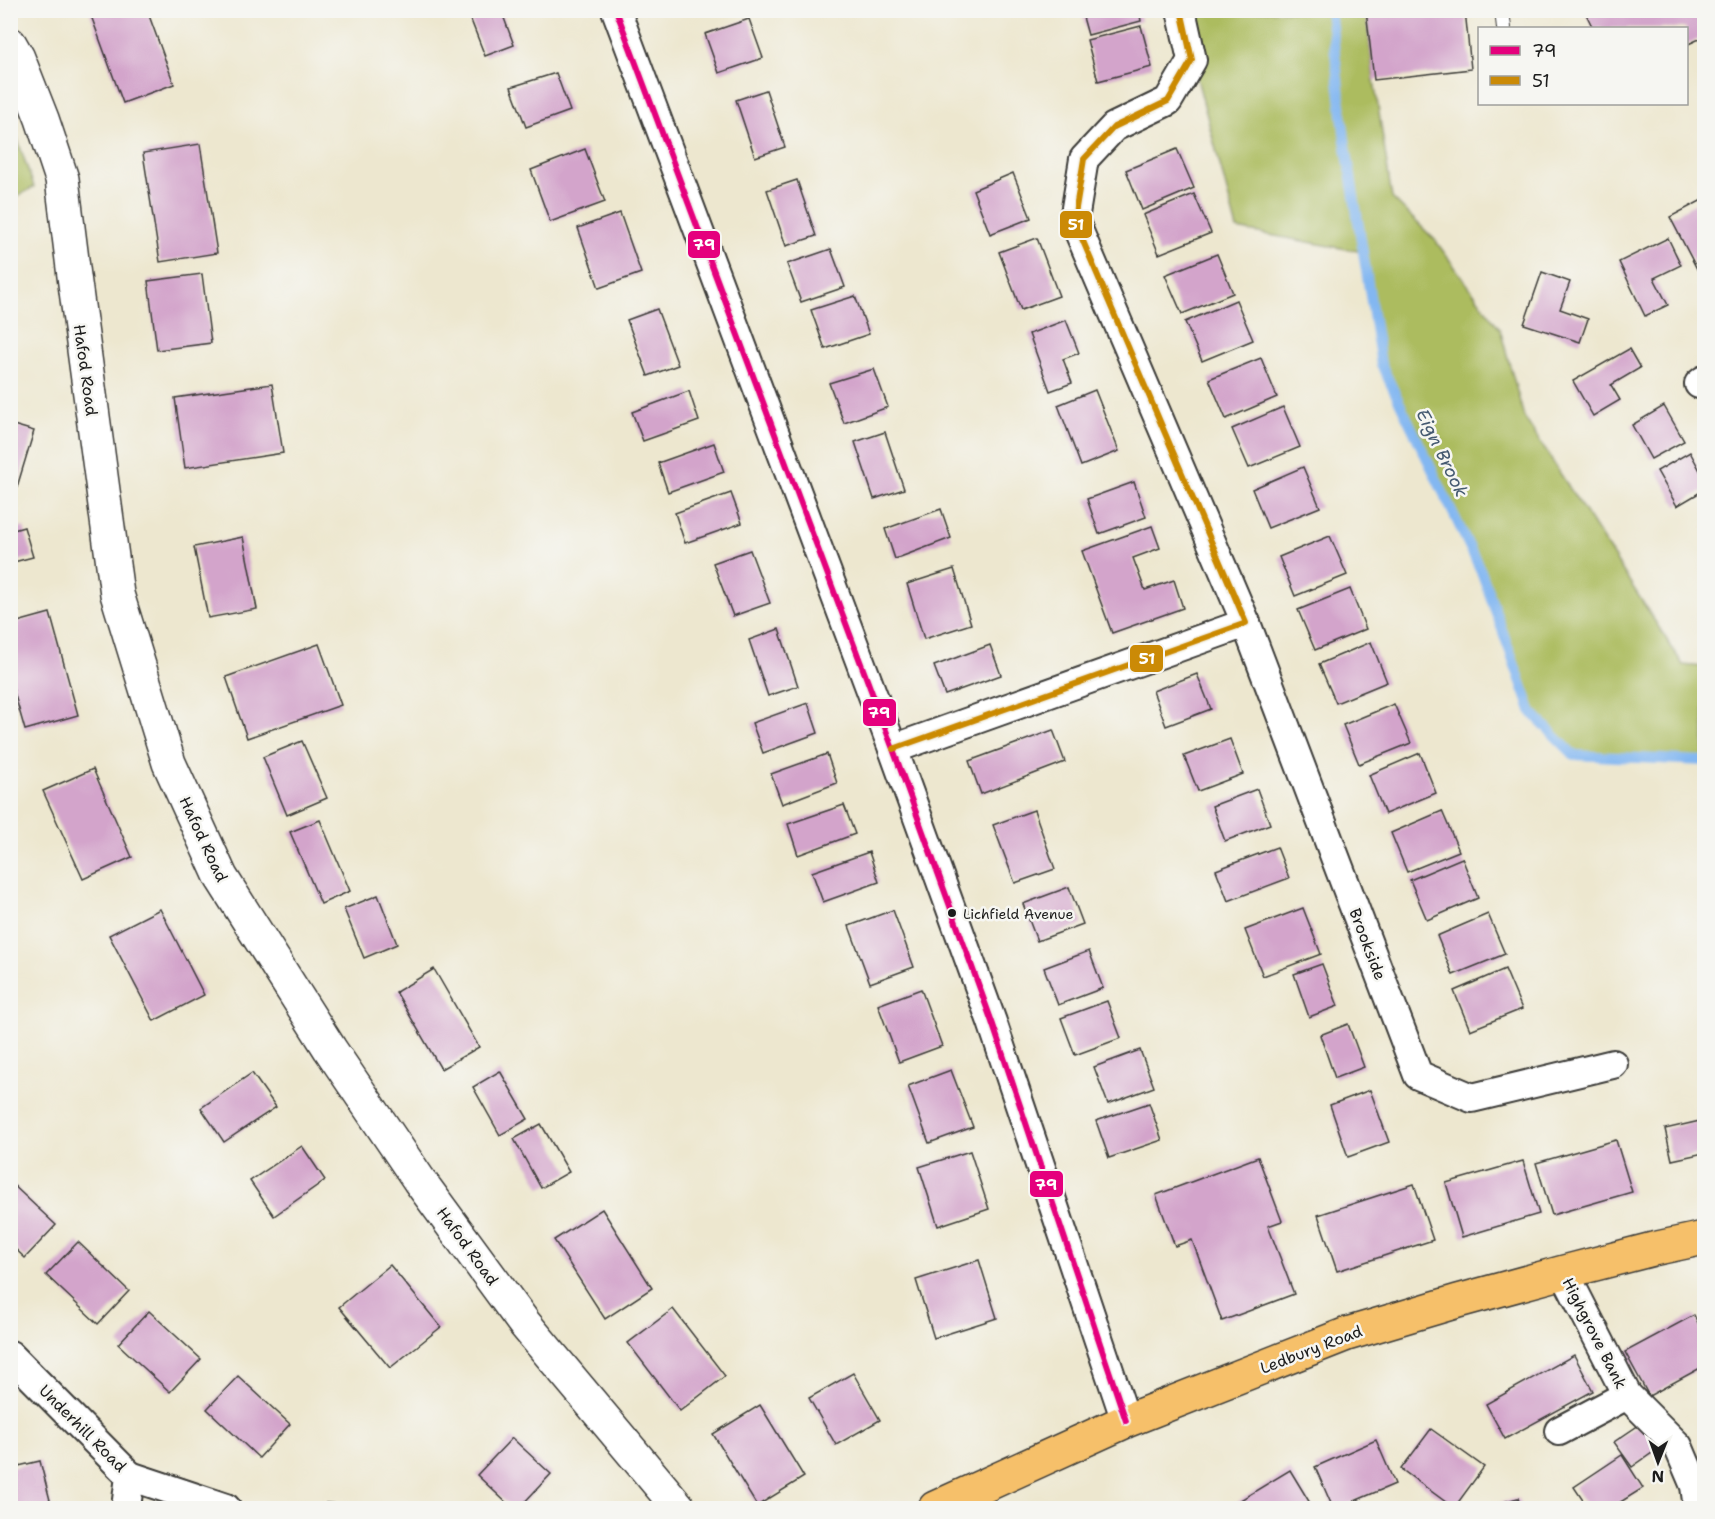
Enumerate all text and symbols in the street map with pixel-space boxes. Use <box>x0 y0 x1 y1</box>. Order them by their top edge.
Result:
legend <box>1478 27 1688 105</box>
text: 79 <box>1532 39 1557 63</box>
text: 51 <box>1532 69 1550 93</box>
line badge: 51 <box>1059 210 1093 239</box>
text: 51 <box>1068 214 1084 235</box>
line badge: 79 <box>687 230 721 259</box>
text: 79 <box>693 234 715 255</box>
street label: Hafod Road <box>69 323 102 417</box>
water label: Eign Brook <box>1410 405 1474 502</box>
line badge: 51 <box>1129 644 1164 673</box>
text: 51 <box>1139 648 1155 669</box>
line badge: 79 <box>862 698 897 727</box>
text: 79 <box>868 702 890 723</box>
street label: Hafod Road <box>175 793 233 885</box>
place label: Lichfield Avenue <box>963 905 1074 923</box>
street label: Brookside <box>1344 905 1391 983</box>
marker: Lichfield Avenue <box>946 907 958 919</box>
line badge: 79 <box>1029 1170 1064 1198</box>
text: 79 <box>1035 1174 1057 1195</box>
street label: Hafod Road <box>432 1203 503 1290</box>
street label: Highgrove Bank <box>1557 1274 1632 1392</box>
street label: Ledbury Road <box>1257 1320 1365 1379</box>
street label: Underhill Road <box>34 1380 131 1477</box>
north arrow <box>1628 1432 1688 1492</box>
text: N <box>1651 1466 1664 1487</box>

